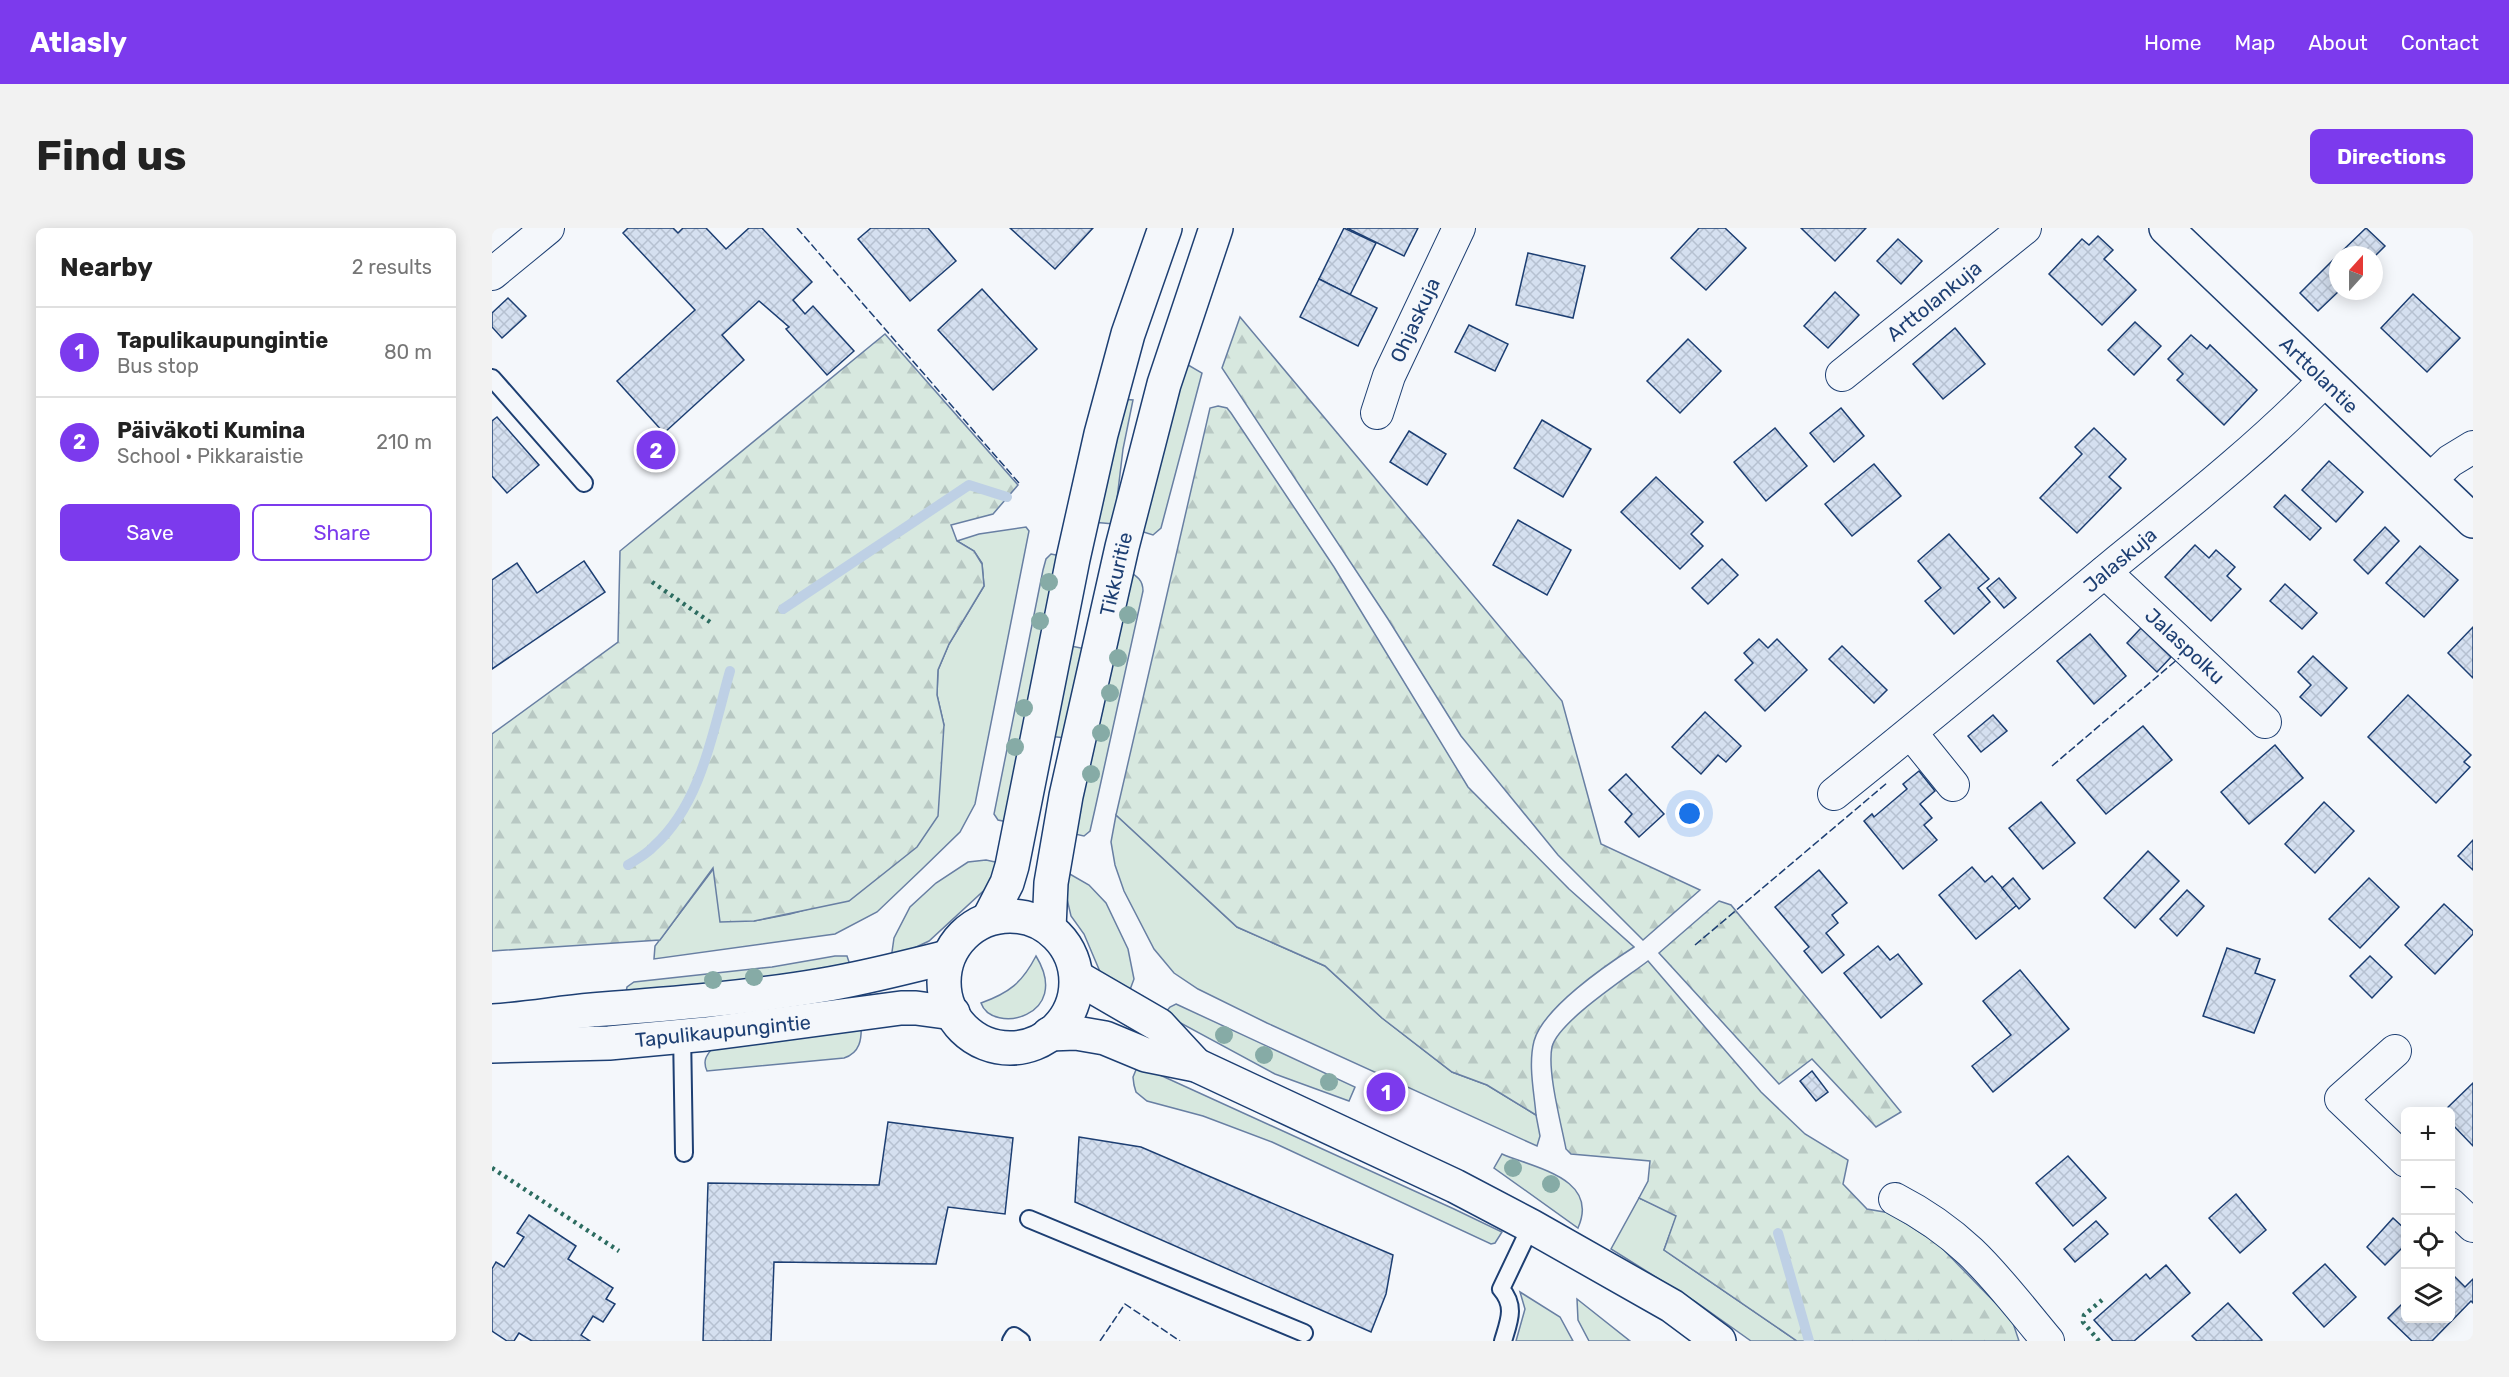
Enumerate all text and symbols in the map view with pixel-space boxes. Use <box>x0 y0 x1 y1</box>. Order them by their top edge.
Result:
text: Atlasly <box>30 26 127 59</box>
text: Home <box>2144 30 2201 55</box>
text: Map <box>2234 30 2275 55</box>
text: About <box>2308 30 2368 55</box>
text: Contact <box>2401 30 2479 55</box>
button: Directions <box>2310 129 2473 184</box>
text: Find us <box>36 131 187 181</box>
north arrow <box>2329 246 2383 300</box>
text: Nearby <box>60 252 153 283</box>
text: 2 results <box>352 255 432 279</box>
street label: Arttolankuja <box>1882 256 1986 346</box>
street label: Ohjaskuja <box>1385 274 1445 366</box>
text: Tapulikaupungintie <box>117 327 328 354</box>
street label: Arttolantie <box>2275 332 2363 418</box>
text: 1 <box>75 340 84 364</box>
text: 80 m <box>384 340 432 364</box>
text: Bus stop <box>117 354 199 378</box>
text: Päiväkoti Kumina <box>117 417 305 444</box>
pin: 2 <box>636 428 676 472</box>
text: 2 <box>73 430 86 454</box>
text: 210 m <box>376 430 432 454</box>
text: School · Pikkaraistie <box>117 444 303 468</box>
button: Save <box>60 504 240 561</box>
button: Share <box>252 504 432 561</box>
street label: Jalaskuja <box>2078 522 2162 598</box>
street label: Tikkuritie <box>1095 530 1137 618</box>
street label: Jalaspolku <box>2140 603 2230 689</box>
your location <box>1675 799 1704 828</box>
street label: Tapulikaupungintie <box>634 1010 812 1052</box>
pin: 1 <box>1366 1070 1406 1114</box>
map controls <box>2401 1107 2455 1323</box>
button: + <box>2401 1107 2455 1161</box>
button: − <box>2401 1161 2455 1215</box>
button: locate <box>2401 1215 2455 1269</box>
button: layers <box>2401 1269 2455 1323</box>

